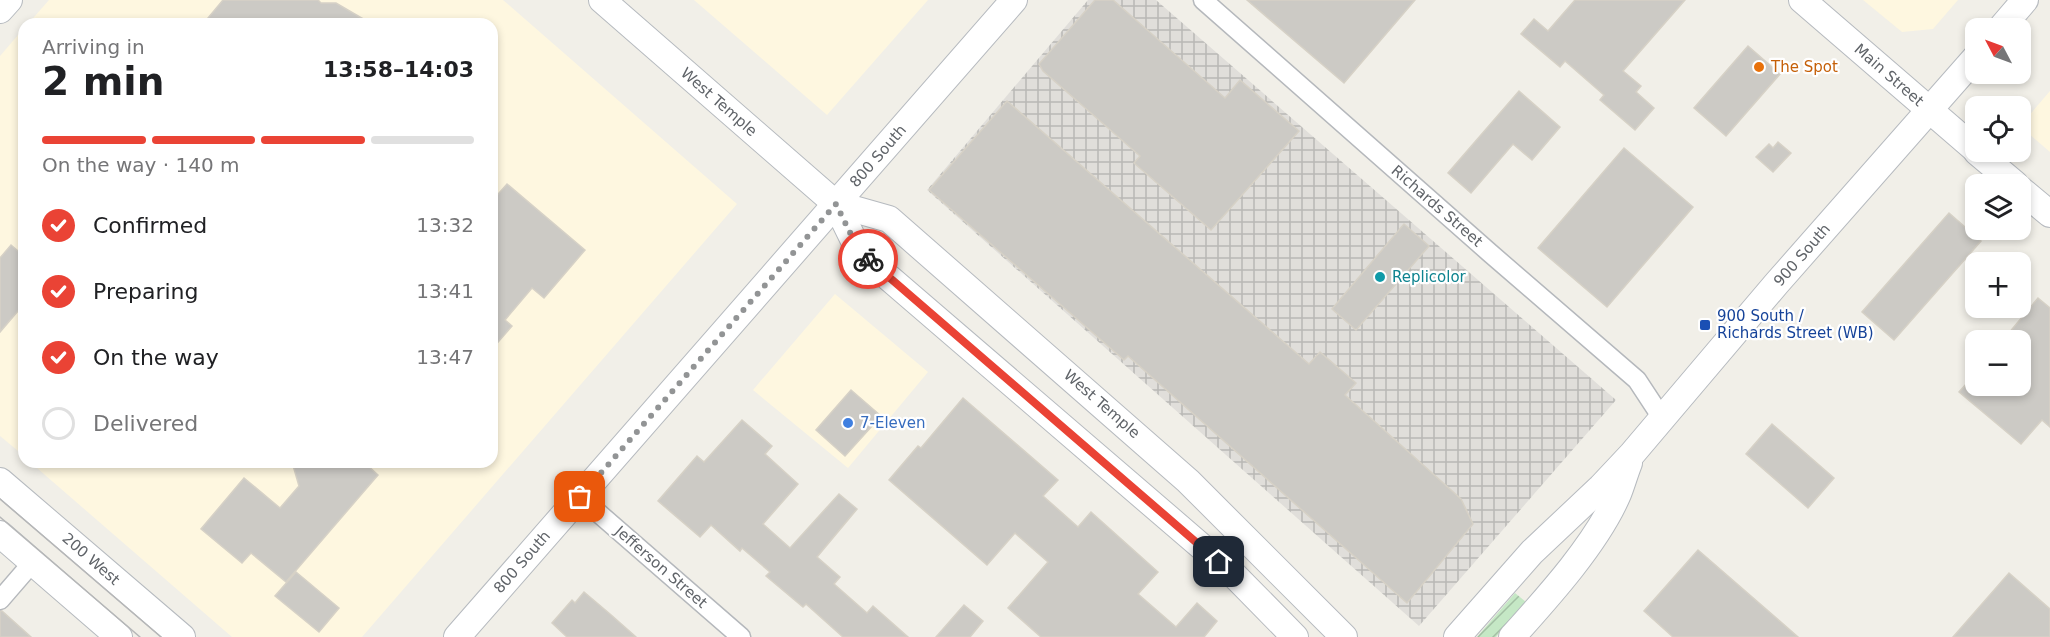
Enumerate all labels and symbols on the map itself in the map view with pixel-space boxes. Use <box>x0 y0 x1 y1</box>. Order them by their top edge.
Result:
north arrow <box>1965 18 2031 84</box>
street label: Main Street <box>1851 40 1928 110</box>
place label: The Spot <box>1770 58 1838 76</box>
marker: The Spot <box>1752 60 1766 74</box>
street label: West Temple <box>677 64 761 140</box>
street label: 800 South <box>846 121 910 191</box>
street label: Richards Street <box>1388 161 1486 251</box>
street label: 900 South <box>1770 220 1834 290</box>
courier <box>838 229 898 289</box>
place label: Replicolor <box>1392 268 1467 286</box>
marker: Replicolor <box>1373 270 1387 284</box>
place label: 900 South / Richards Street (WB) <box>1717 307 1874 342</box>
marker: 900 South / Richards Street (WB) <box>1698 318 1712 332</box>
street label: West Temple <box>1060 366 1144 442</box>
place label: 7-Eleven <box>860 414 925 432</box>
marker: 7-Eleven <box>841 416 855 430</box>
pin <box>554 471 605 522</box>
street label: Jefferson Street <box>610 521 711 612</box>
street label: 800 South <box>490 527 554 597</box>
street label: 200 West <box>59 529 124 589</box>
pin <box>1193 536 1244 587</box>

